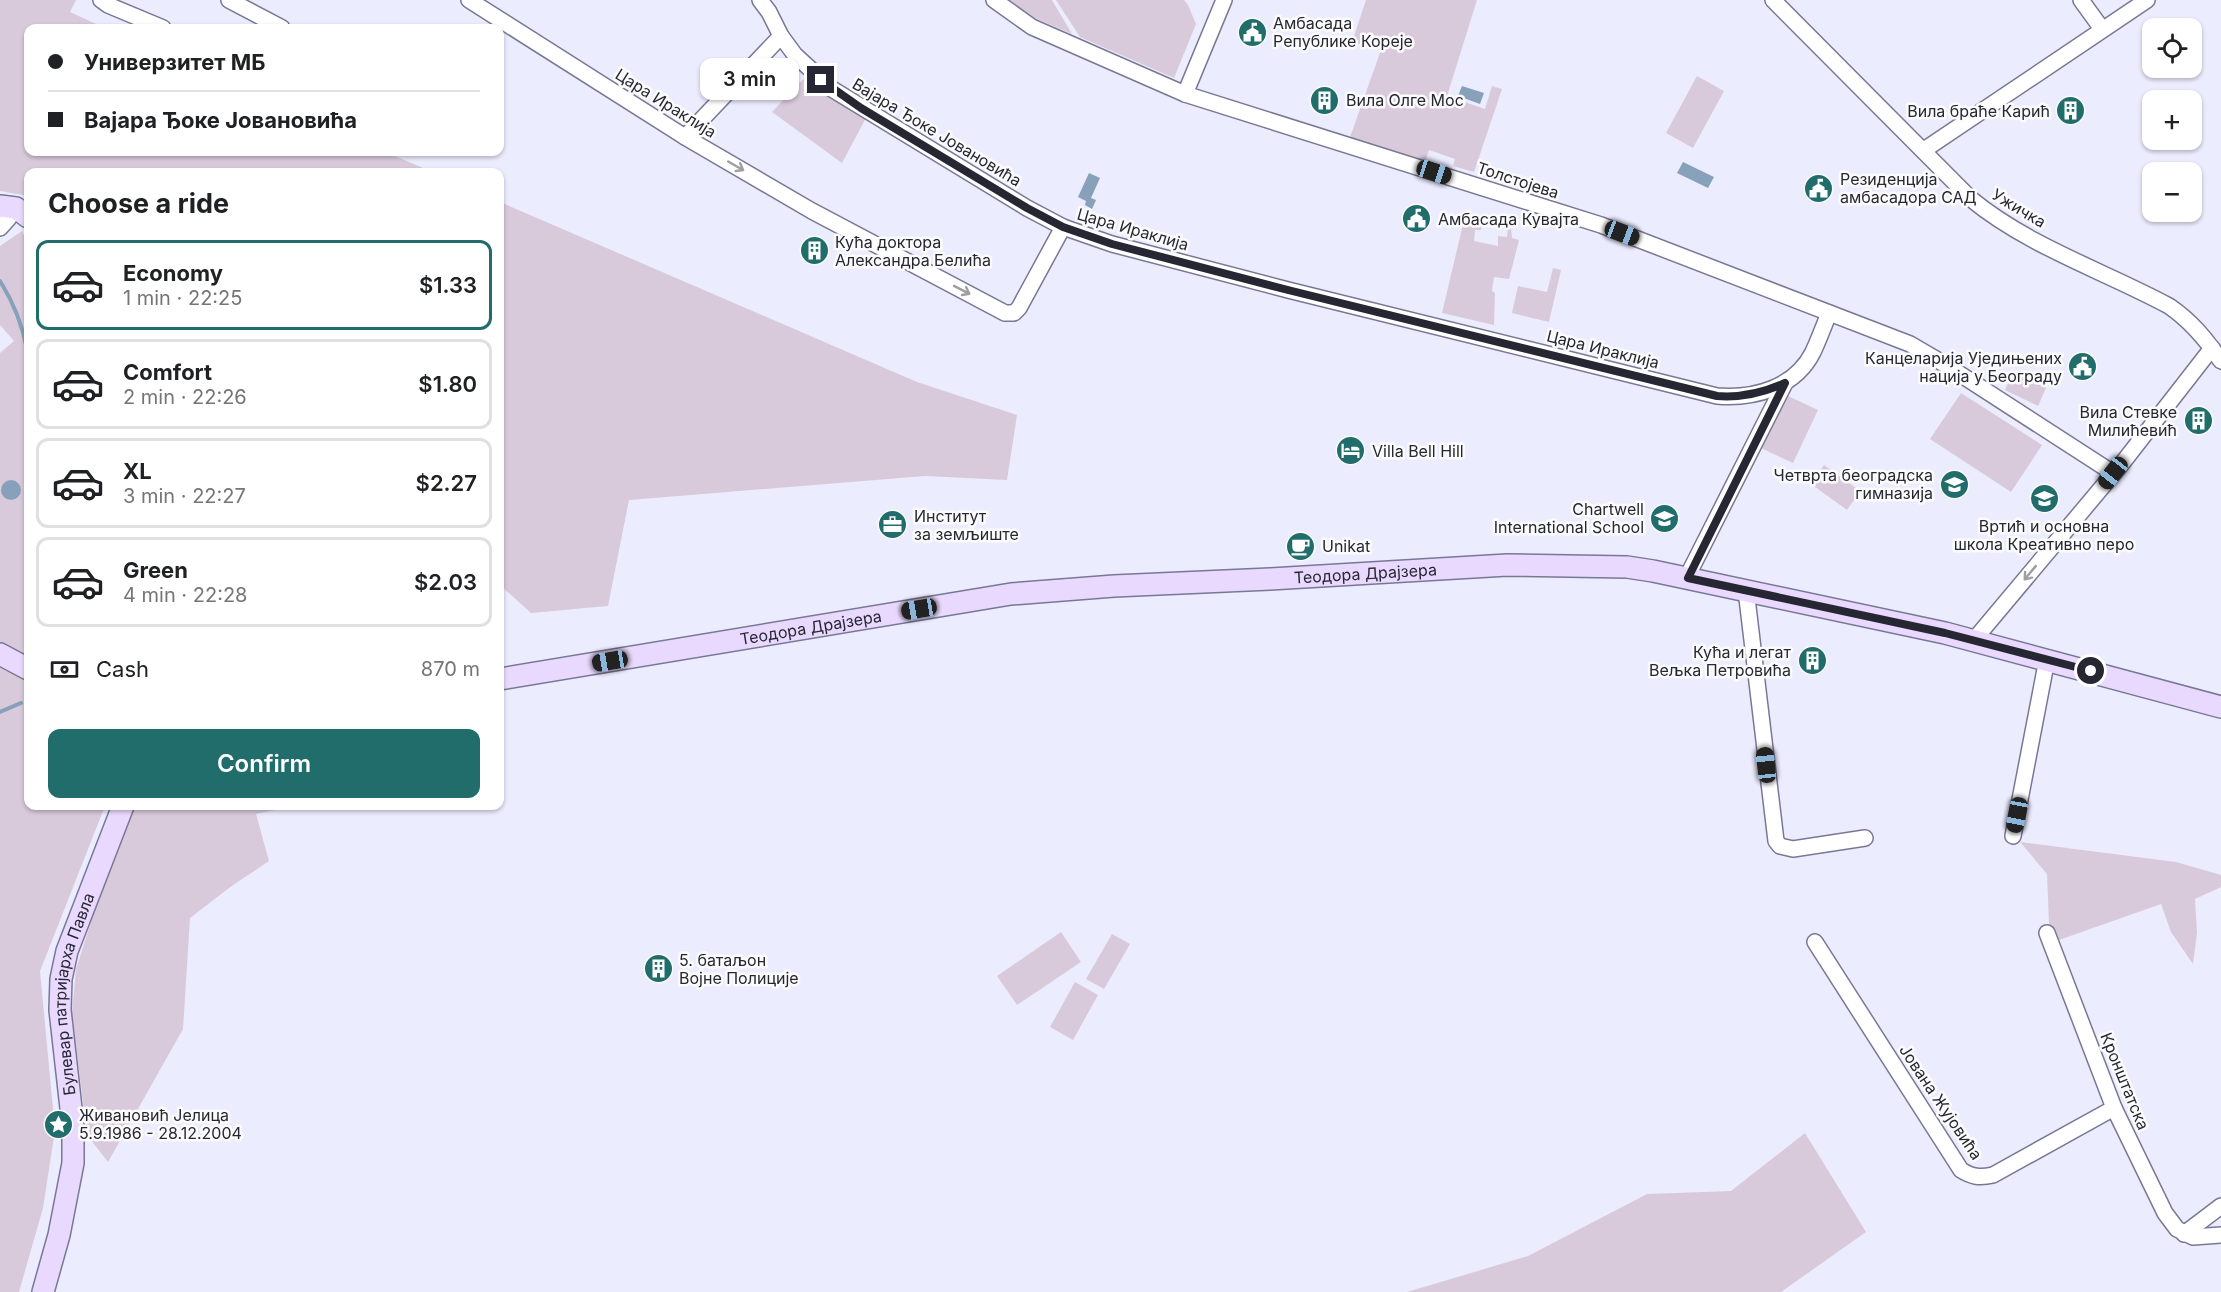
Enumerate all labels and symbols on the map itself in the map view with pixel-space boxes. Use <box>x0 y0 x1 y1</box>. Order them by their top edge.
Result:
place label: Амбасада Републике Кореје <box>1273 13 1413 51</box>
public building icon: Амбасада Републике Кореје <box>1236 16 1268 48</box>
callout: 3 min <box>701 59 800 101</box>
street label: Цара Ираклија <box>612 64 720 142</box>
route end <box>807 66 834 93</box>
street label: Вајара Ђоке Јовановића <box>849 74 1025 190</box>
building icon: Вила Олге Мос <box>1309 84 1341 116</box>
place label: Вила Олге Мос <box>1346 90 1464 110</box>
building icon: Вила браће Карић <box>2055 95 2087 127</box>
place label: Вила браће Карић <box>1907 101 2050 121</box>
street label: Толстојева <box>1474 157 1562 203</box>
car <box>1414 158 1454 186</box>
one-way arrow <box>727 161 744 173</box>
place label: Резиденција амбасадора САД <box>1840 169 1977 207</box>
public building icon: Резиденција амбасадора САД <box>1803 172 1835 204</box>
street label: Ужичка <box>1988 184 2050 232</box>
public building icon: Амбасада Кувајта <box>1401 203 1433 235</box>
street label: Цара Ираклија <box>1075 204 1191 254</box>
place label: Амбасада Кувајта <box>1438 209 1579 229</box>
car <box>1602 218 1642 248</box>
place label: Кућа доктора Александра Белића <box>835 232 991 270</box>
building icon: Кућа доктора Александра Белића <box>798 235 830 267</box>
one-way arrow <box>953 284 971 296</box>
street label: Цара Ираклија <box>1545 325 1661 373</box>
place label: Канцеларија Уједињених нација у Београду <box>1865 348 2062 386</box>
public building icon: Канцеларија Уједињених нација у Београду <box>2067 351 2099 383</box>
place label: Вила Стевке Милићевић <box>2080 402 2177 440</box>
building icon: Вила Стевке Милићевић <box>2182 405 2214 437</box>
hotel icon: Villa Bell Hill <box>1335 435 1367 467</box>
place label: Villa Bell Hill <box>1372 441 1464 461</box>
car <box>2095 453 2131 493</box>
place label: Четврта београдска гимназија <box>1774 465 1933 503</box>
school or university icon: Четврта београдска гимназија <box>1938 468 1970 500</box>
school or university icon: Вртић и основна школа Креативно перо <box>2028 482 2060 514</box>
place label: Chartwell International School <box>1494 499 1644 537</box>
school or university icon: Chartwell International School <box>1649 502 1681 534</box>
place label: Институт за земљиште <box>914 506 1019 544</box>
office icon: Институт за земљиште <box>877 509 909 541</box>
place label: Вртић и основна школа Креативно перо <box>1954 516 2134 554</box>
cafe icon: Unikat <box>1285 530 1317 562</box>
place label: Unikat <box>1322 536 1370 556</box>
street label: Теодора Драјзера <box>1293 559 1437 588</box>
one-way arrow <box>2023 565 2037 580</box>
car <box>900 597 938 621</box>
street label: Теодора Драјзера <box>738 606 883 649</box>
place label: Кућа и легат Вељка Петровића <box>1649 642 1792 680</box>
building icon: Кућа и легат Вељка Петровића <box>1796 645 1828 677</box>
car <box>591 649 629 673</box>
route start <box>2077 657 2104 684</box>
car <box>1755 746 1777 784</box>
car <box>2005 796 2029 834</box>
street label: Булевар патријарха Павла <box>50 890 99 1097</box>
place label: 5. батаљон Војне Полиције <box>679 950 799 988</box>
building icon: 5. батаљон Војне Полиције <box>642 953 674 985</box>
street label: Кронштатска <box>2096 1029 2154 1133</box>
street label: Јована Жујовића <box>1895 1041 1987 1163</box>
place label: Живановић Јелица 5.9.1986 - 28.12.2004 <box>79 1105 242 1143</box>
place icon: Живановић Јелица 5.9.1986 - 28.12.2004 <box>42 1108 74 1140</box>

